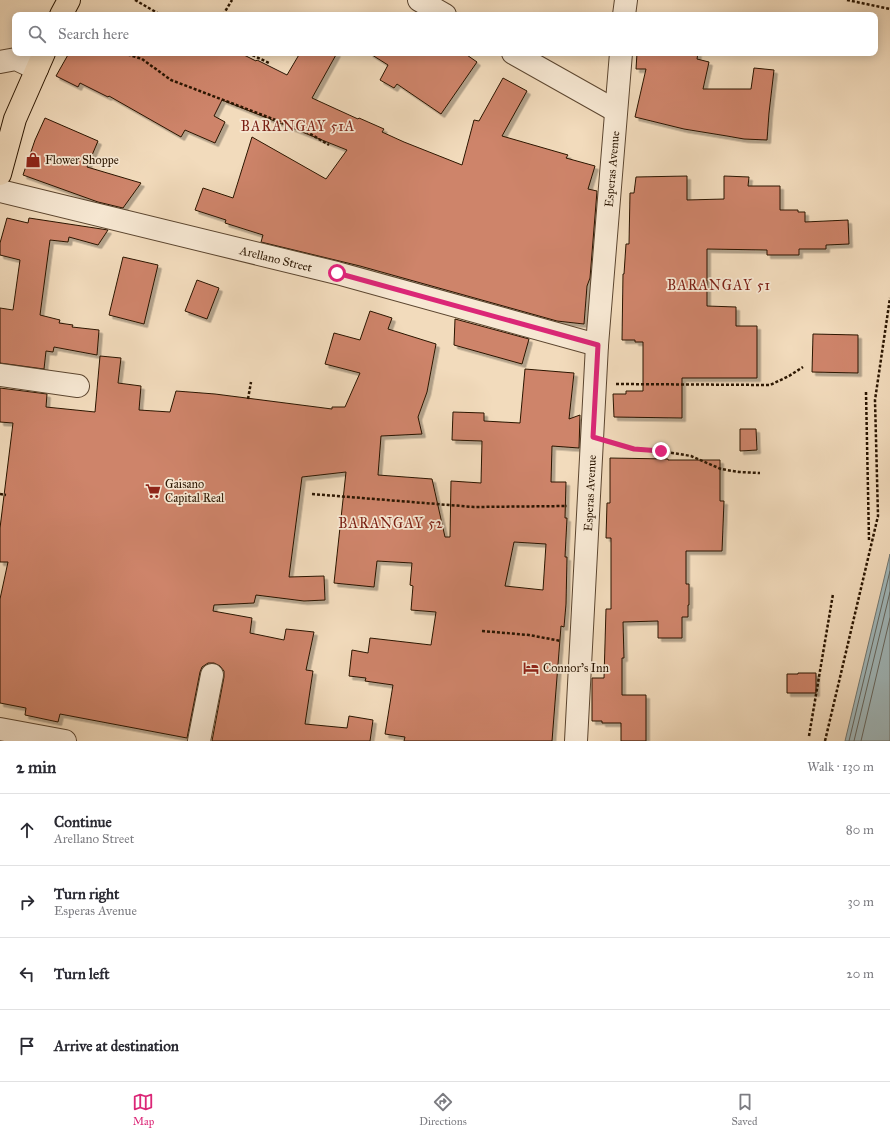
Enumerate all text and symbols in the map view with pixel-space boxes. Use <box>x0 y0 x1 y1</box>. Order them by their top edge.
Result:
search box <box>12 12 878 56</box>
icon: search <box>26 23 48 45</box>
text: Search here <box>58 25 129 43</box>
district label: BARANGAY 51A <box>241 118 355 135</box>
street label: Esperas Avenue <box>602 130 622 208</box>
shop icon: Flower Shoppe <box>24 151 42 169</box>
place label: Flower Shoppe <box>45 153 119 167</box>
street label: Arellano Street <box>237 243 314 275</box>
route start <box>328 264 346 282</box>
district label: BARANGAY 51 <box>667 277 771 294</box>
route end <box>652 442 670 460</box>
street label: Esperas Avenue <box>581 454 599 532</box>
place label: Gaisano Capital Real <box>165 477 225 505</box>
supermarket icon: Gaisano Capital Real <box>144 482 162 500</box>
district label: BARANGAY 52 <box>338 515 444 532</box>
hotel icon: Connor's Inn <box>522 659 540 677</box>
place label: Connor's Inn <box>543 661 609 675</box>
text: 2 min <box>16 757 56 778</box>
text: Walk · 130 m <box>807 759 874 775</box>
text: Continue <box>54 813 112 831</box>
icon: ahead <box>16 819 38 841</box>
text: 80 m <box>846 822 874 838</box>
text: Arellano Street <box>54 831 134 847</box>
text: Turn right <box>54 885 119 903</box>
icon: right <box>16 891 38 913</box>
text: 30 m <box>848 894 874 910</box>
text: Esperas Avenue <box>54 903 137 919</box>
icon: left <box>16 963 38 985</box>
text: Turn left <box>54 965 110 983</box>
text: 20 m <box>846 966 874 982</box>
icon: arrive <box>16 1035 38 1057</box>
text: Arrive at destination <box>54 1037 179 1055</box>
tab: Map <box>132 1091 154 1128</box>
tab: Directions <box>419 1091 467 1128</box>
tab: Saved <box>731 1091 758 1128</box>

